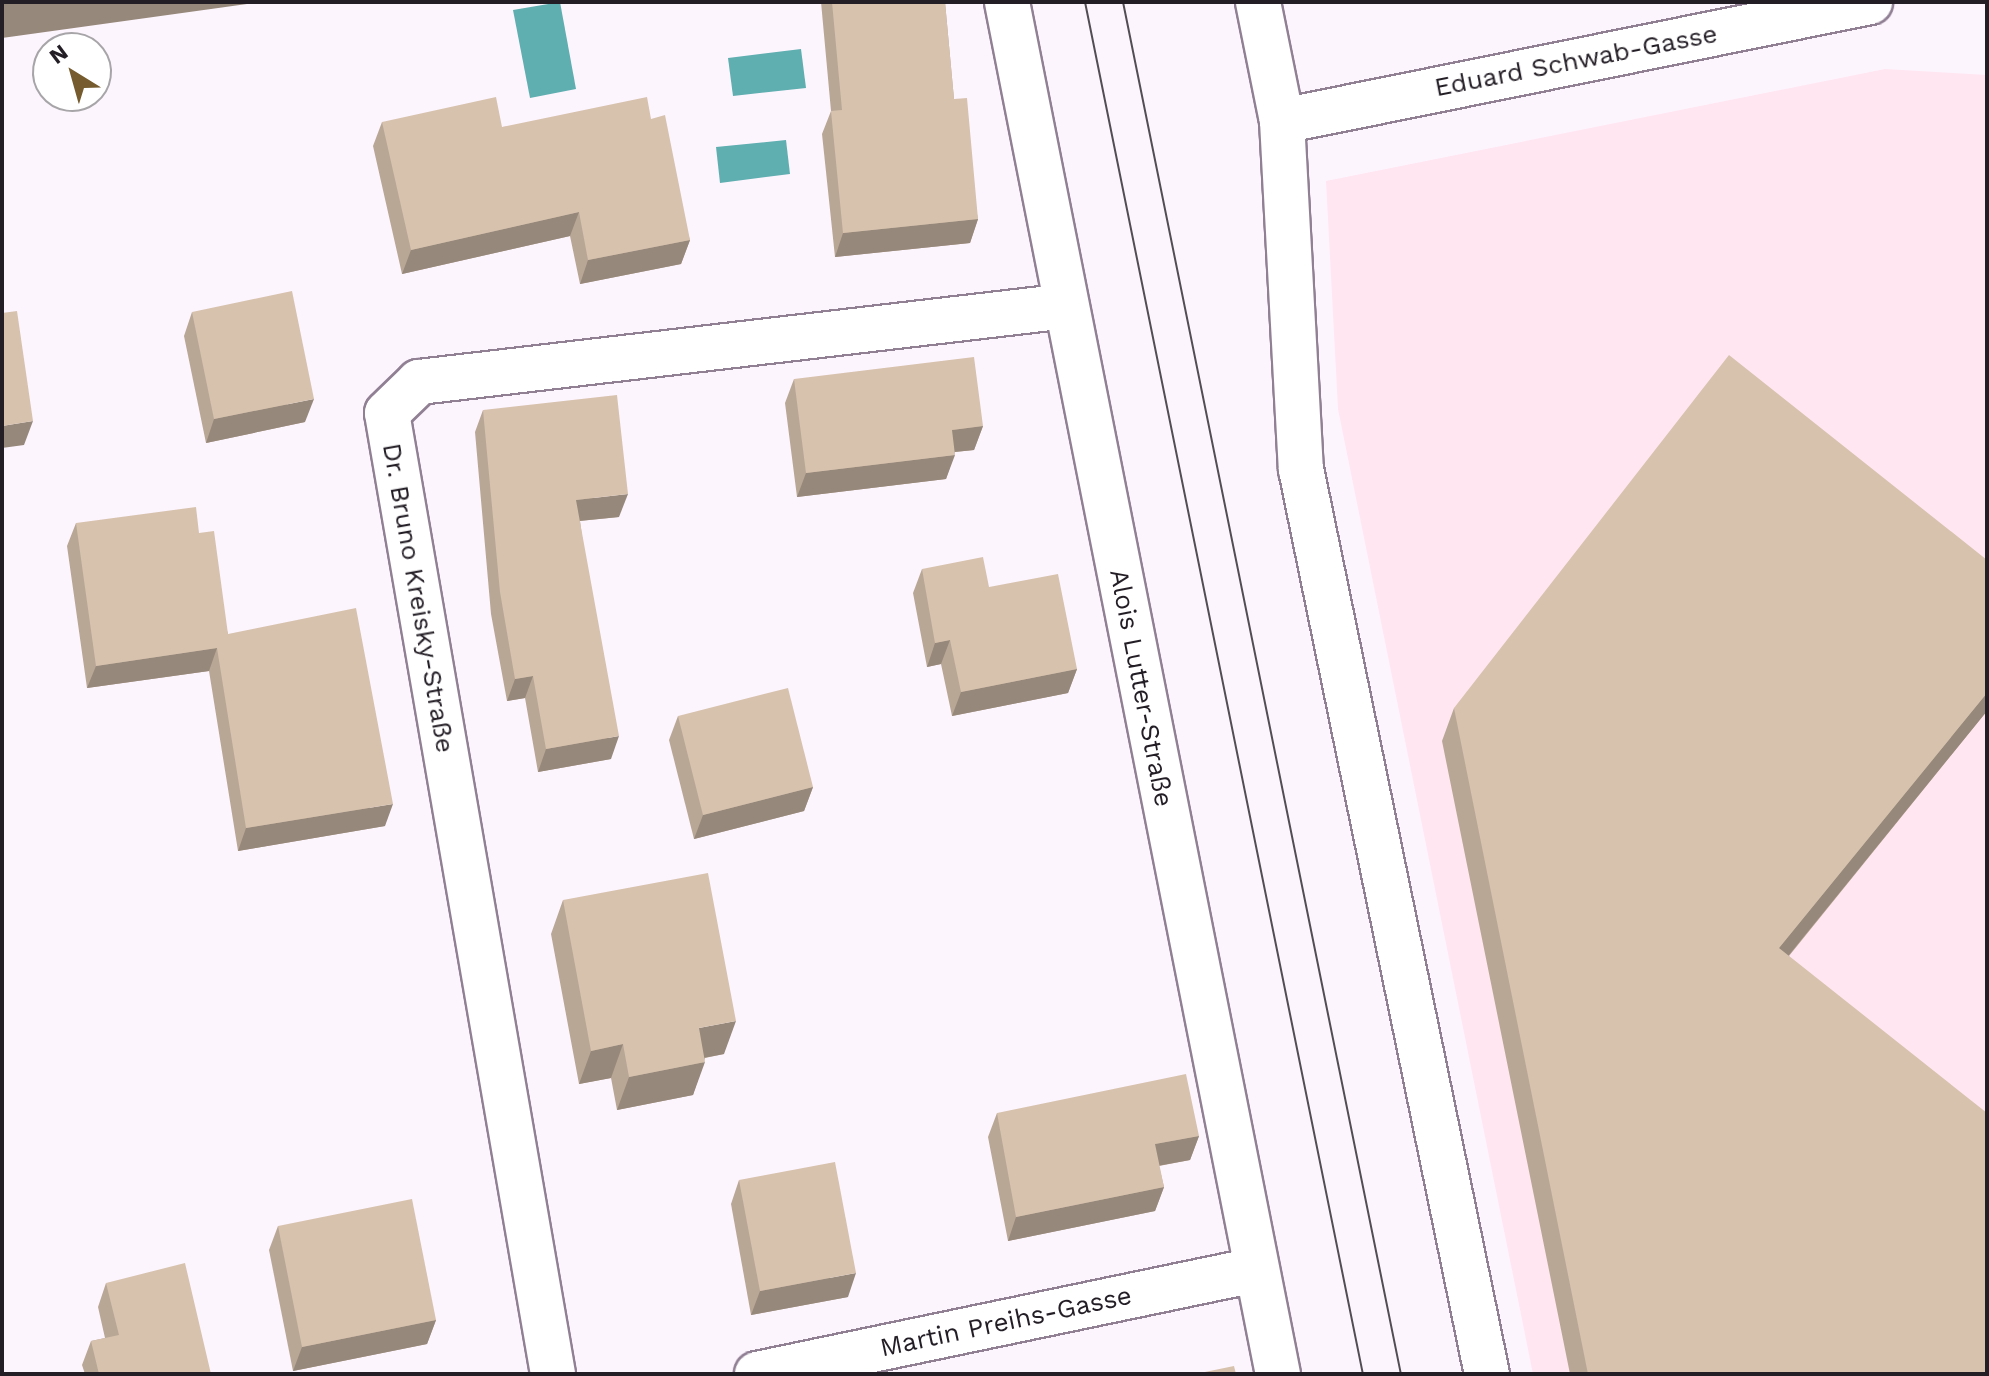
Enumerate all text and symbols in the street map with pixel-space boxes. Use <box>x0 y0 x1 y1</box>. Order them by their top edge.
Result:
street label: Eduard Schwab-Gasse <box>1432 18 1720 104</box>
north arrow <box>32 32 112 112</box>
text: N <box>44 39 72 69</box>
street label: Dr. Bruno Kreisky-Straße <box>375 441 461 755</box>
street label: Alois Lutter-Straße <box>1103 566 1179 810</box>
street label: Martin Preihs-Gasse <box>877 1280 1135 1364</box>

